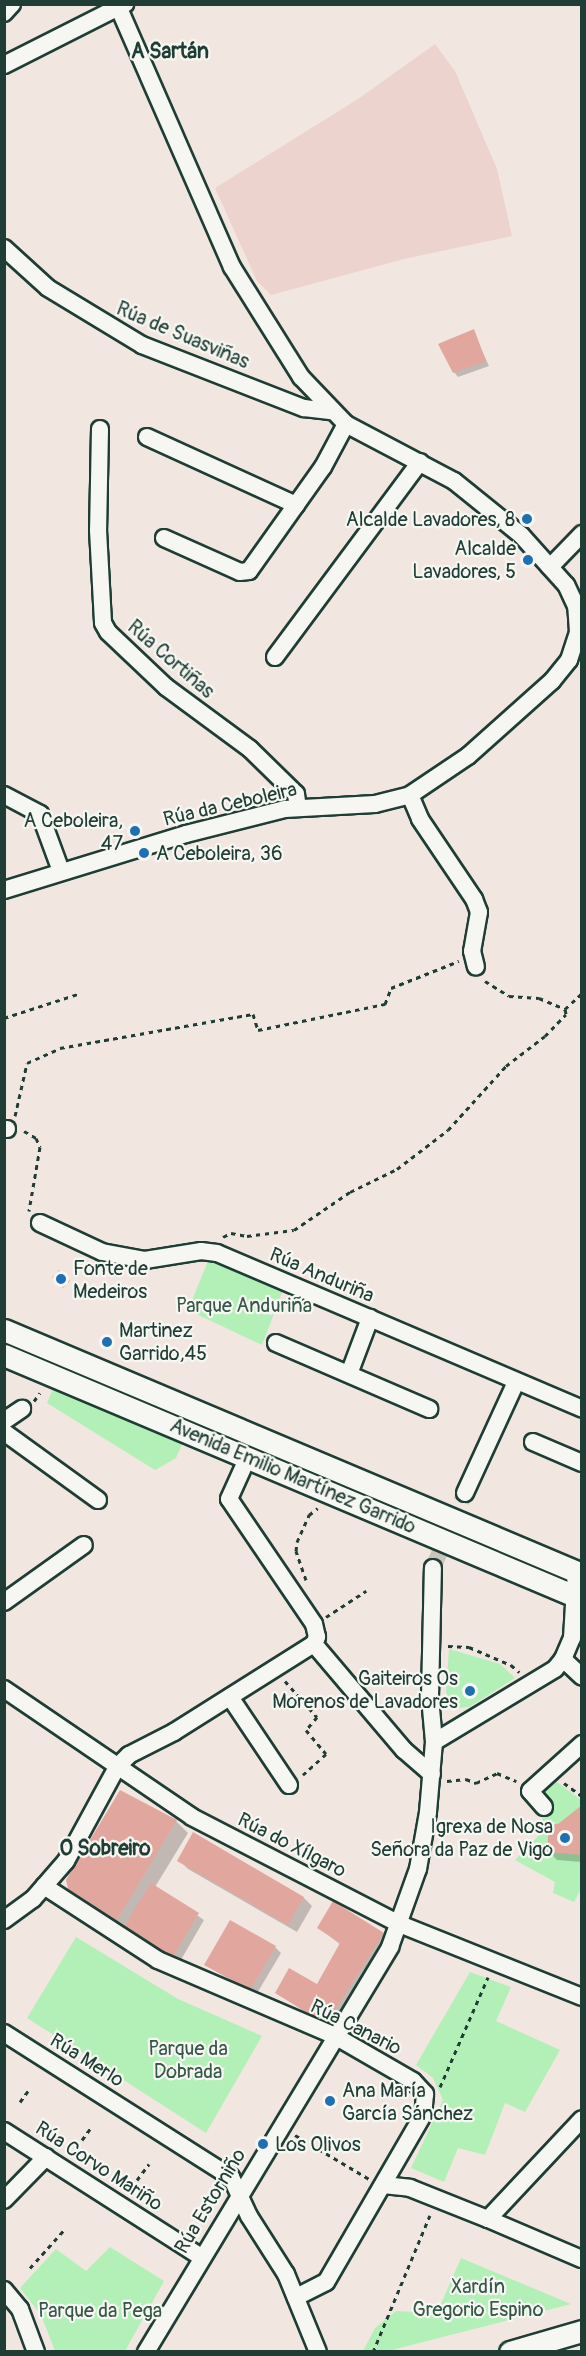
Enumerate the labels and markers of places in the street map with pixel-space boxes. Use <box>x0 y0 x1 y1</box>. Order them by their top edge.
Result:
place label: Alcalde Lavadores, 8 <box>346 507 515 531</box>
marker: Alcalde Lavadores, 8 <box>520 512 534 526</box>
place label: Alcalde Lavadores, 5 <box>412 536 516 583</box>
marker: Alcalde Lavadores, 5 <box>521 553 535 567</box>
place label: A Ceboleira, 47 <box>24 808 123 855</box>
marker: A Ceboleira, 47 <box>128 824 142 838</box>
place label: A Ceboleira, 36 <box>156 841 283 865</box>
marker: A Ceboleira, 36 <box>137 846 151 860</box>
place label: Fonte de Medeiros <box>73 1256 148 1303</box>
marker: Fonte de Medeiros <box>54 1272 68 1286</box>
place label: Martinez Garrido,45 <box>119 1318 207 1365</box>
marker: Martinez Garrido,45 <box>100 1335 114 1349</box>
place label: Gaiteiros Os Morenos de Lavadores <box>272 1667 458 1714</box>
marker: Gaiteiros Os Morenos de Lavadores <box>463 1684 477 1698</box>
place label: Igrexa de Nosa Señora da Paz de Vigo <box>370 1814 553 1861</box>
marker: Igrexa de Nosa Señora da Paz de Vigo <box>558 1831 572 1845</box>
place label: Ana María García Sánchez <box>342 2078 473 2125</box>
marker: Ana María García Sánchez <box>323 2094 337 2108</box>
place label: Los Olivos <box>275 2132 361 2156</box>
marker: Los Olivos <box>256 2137 270 2151</box>

